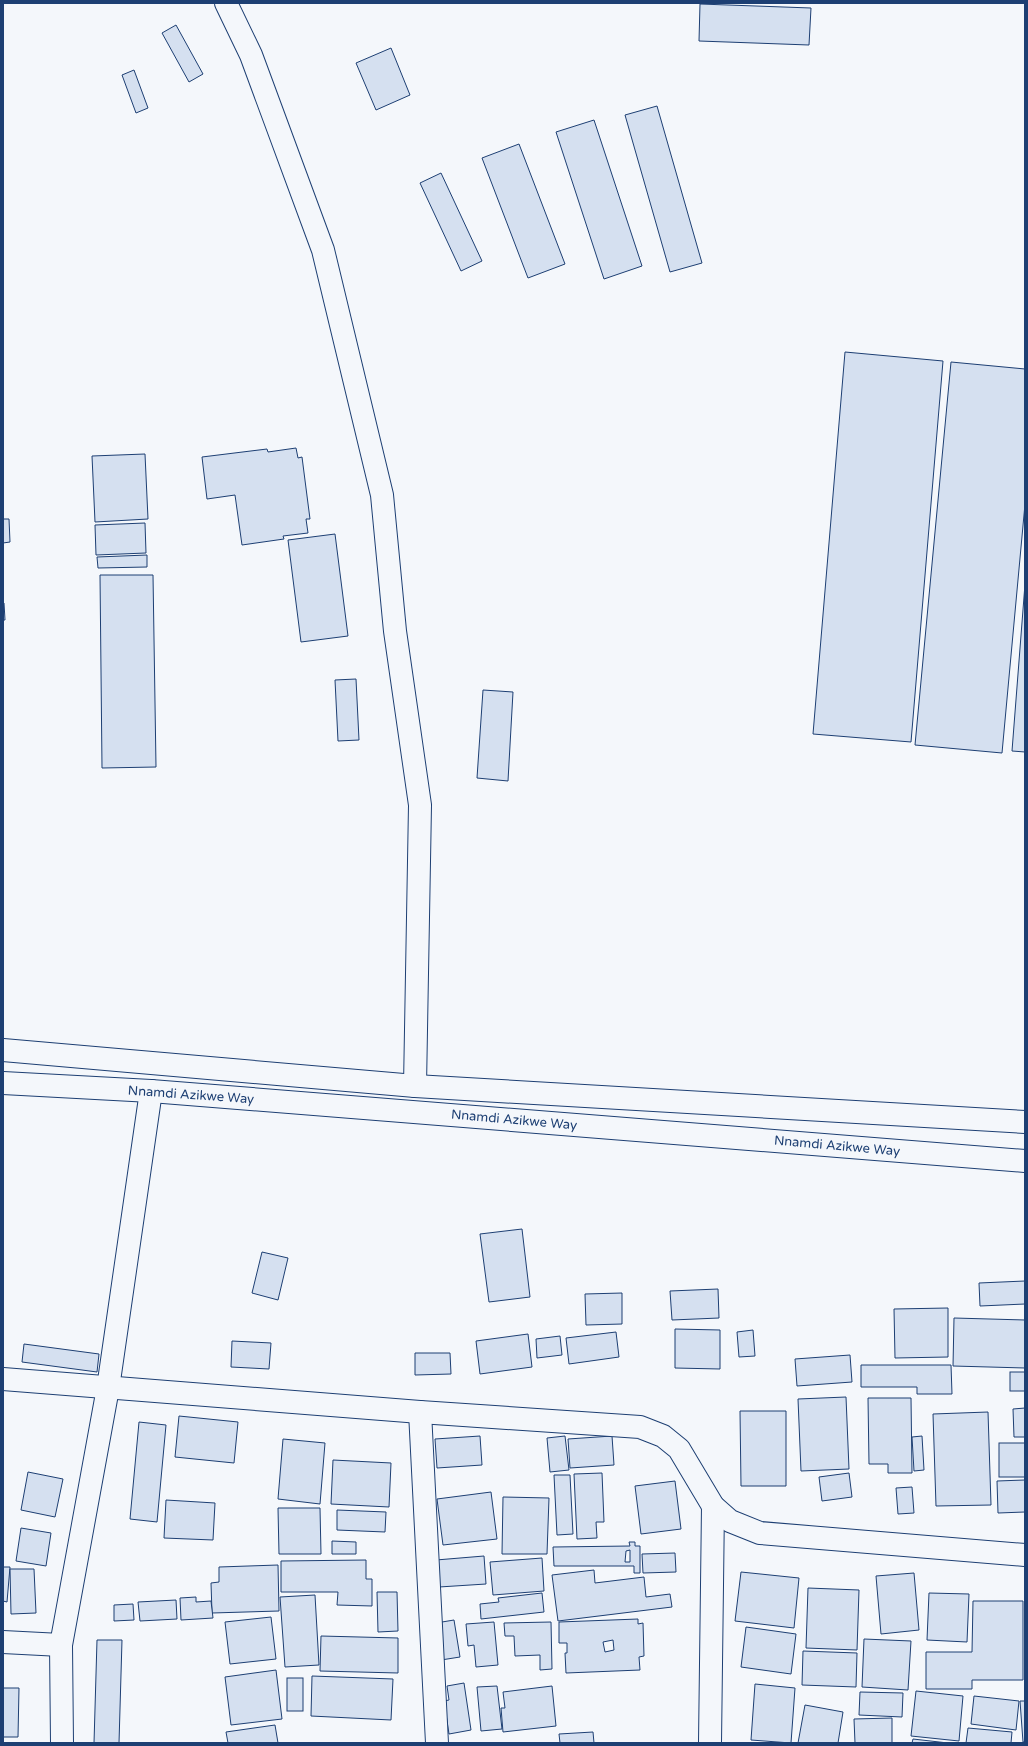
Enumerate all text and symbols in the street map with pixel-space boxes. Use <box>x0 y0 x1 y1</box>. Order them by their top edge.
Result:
street label: Nnamdi Azikwe Way <box>127 1083 255 1107</box>
street label: Nnamdi Azikwe Way <box>450 1107 578 1133</box>
street label: Nnamdi Azikwe Way <box>773 1133 901 1159</box>

